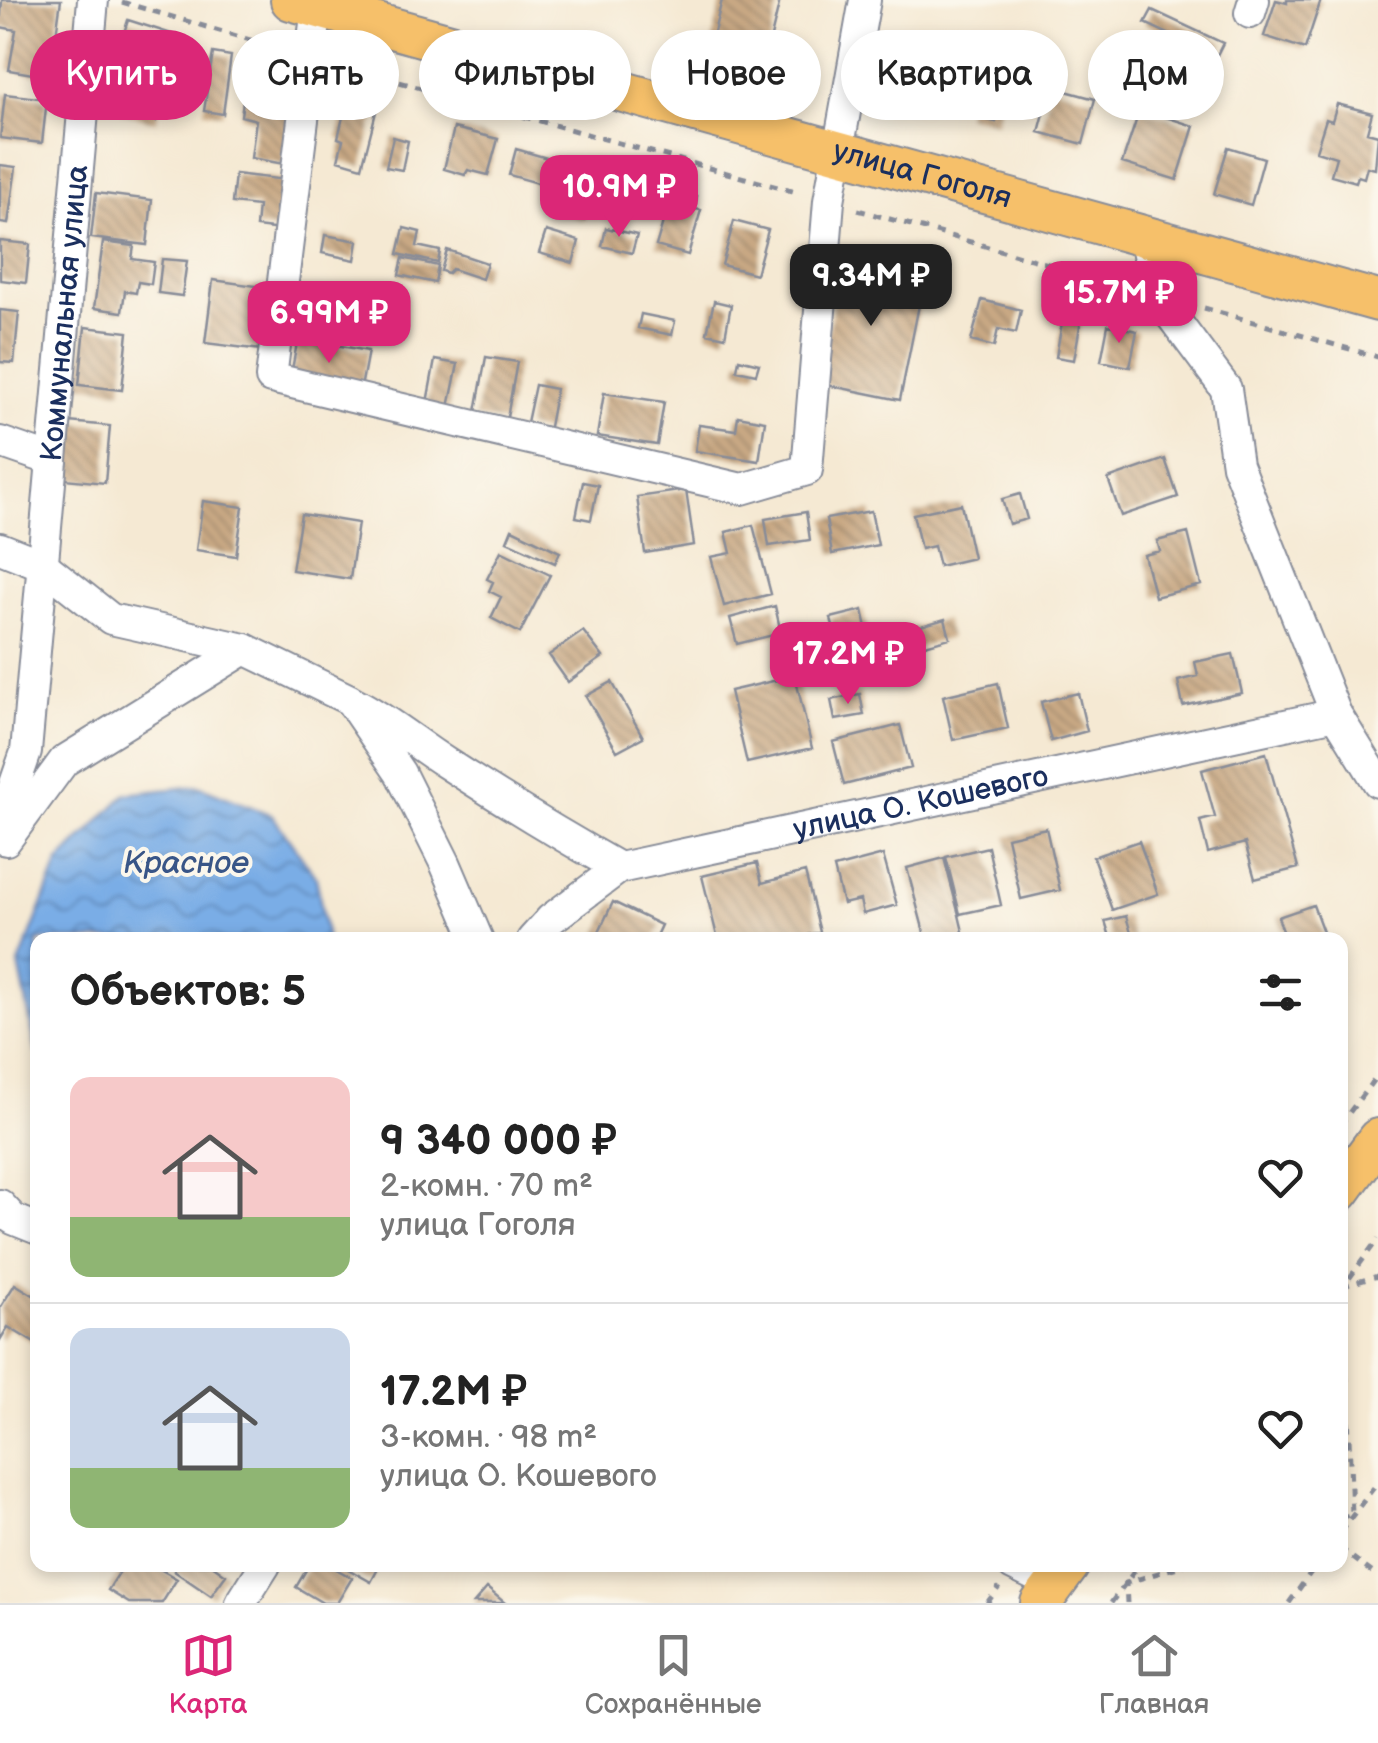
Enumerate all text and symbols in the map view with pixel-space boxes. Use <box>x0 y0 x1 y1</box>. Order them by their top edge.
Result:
chip: Купить <box>30 30 212 120</box>
chip: Снять <box>232 30 399 120</box>
chip: Фильтры <box>419 30 631 120</box>
chip: Новое <box>651 30 821 120</box>
chip: Квартира <box>841 30 1068 120</box>
chip: Дом <box>1088 30 1224 120</box>
street label: улица Гоголя <box>829 133 1015 217</box>
pin: 10.9M ₽ <box>527 155 711 240</box>
street label: Коммунальная улица <box>34 163 96 463</box>
text: 10.9M ₽ <box>562 168 676 207</box>
pin: 9.34M ₽ <box>779 244 963 329</box>
text: 9.34M ₽ <box>812 257 930 296</box>
pin: 15.7M ₽ <box>1027 261 1211 346</box>
text: 15.7M ₽ <box>1063 274 1175 313</box>
pin: 6.99M ₽ <box>237 281 421 366</box>
text: 6.99M ₽ <box>270 294 388 333</box>
pin: 17.2M ₽ <box>756 622 940 707</box>
text: 17.2M ₽ <box>792 635 904 674</box>
street label: улица О. Кошевого <box>790 758 1051 848</box>
water label: Красное <box>123 844 249 883</box>
icon: filters <box>1253 965 1308 1020</box>
text: Объектов: 5 <box>70 967 306 1018</box>
text: 9 340 000 ₽ <box>380 1116 617 1167</box>
icon: home <box>150 1117 270 1237</box>
icon: heart <box>1253 1150 1308 1205</box>
text: 2-комн. · 70 m² <box>380 1167 593 1206</box>
text: улица Гоголя <box>380 1206 576 1245</box>
text: 17.2M ₽ <box>380 1367 527 1418</box>
icon: home <box>150 1368 270 1488</box>
icon: heart <box>1253 1401 1308 1456</box>
text: 3-комн. · 98 m² <box>380 1418 597 1457</box>
text: улица О. Кошевого <box>380 1457 657 1496</box>
tab: Карта <box>169 1628 247 1721</box>
tab: Сохранённые <box>585 1628 762 1721</box>
tab: Главная <box>1099 1628 1209 1721</box>

